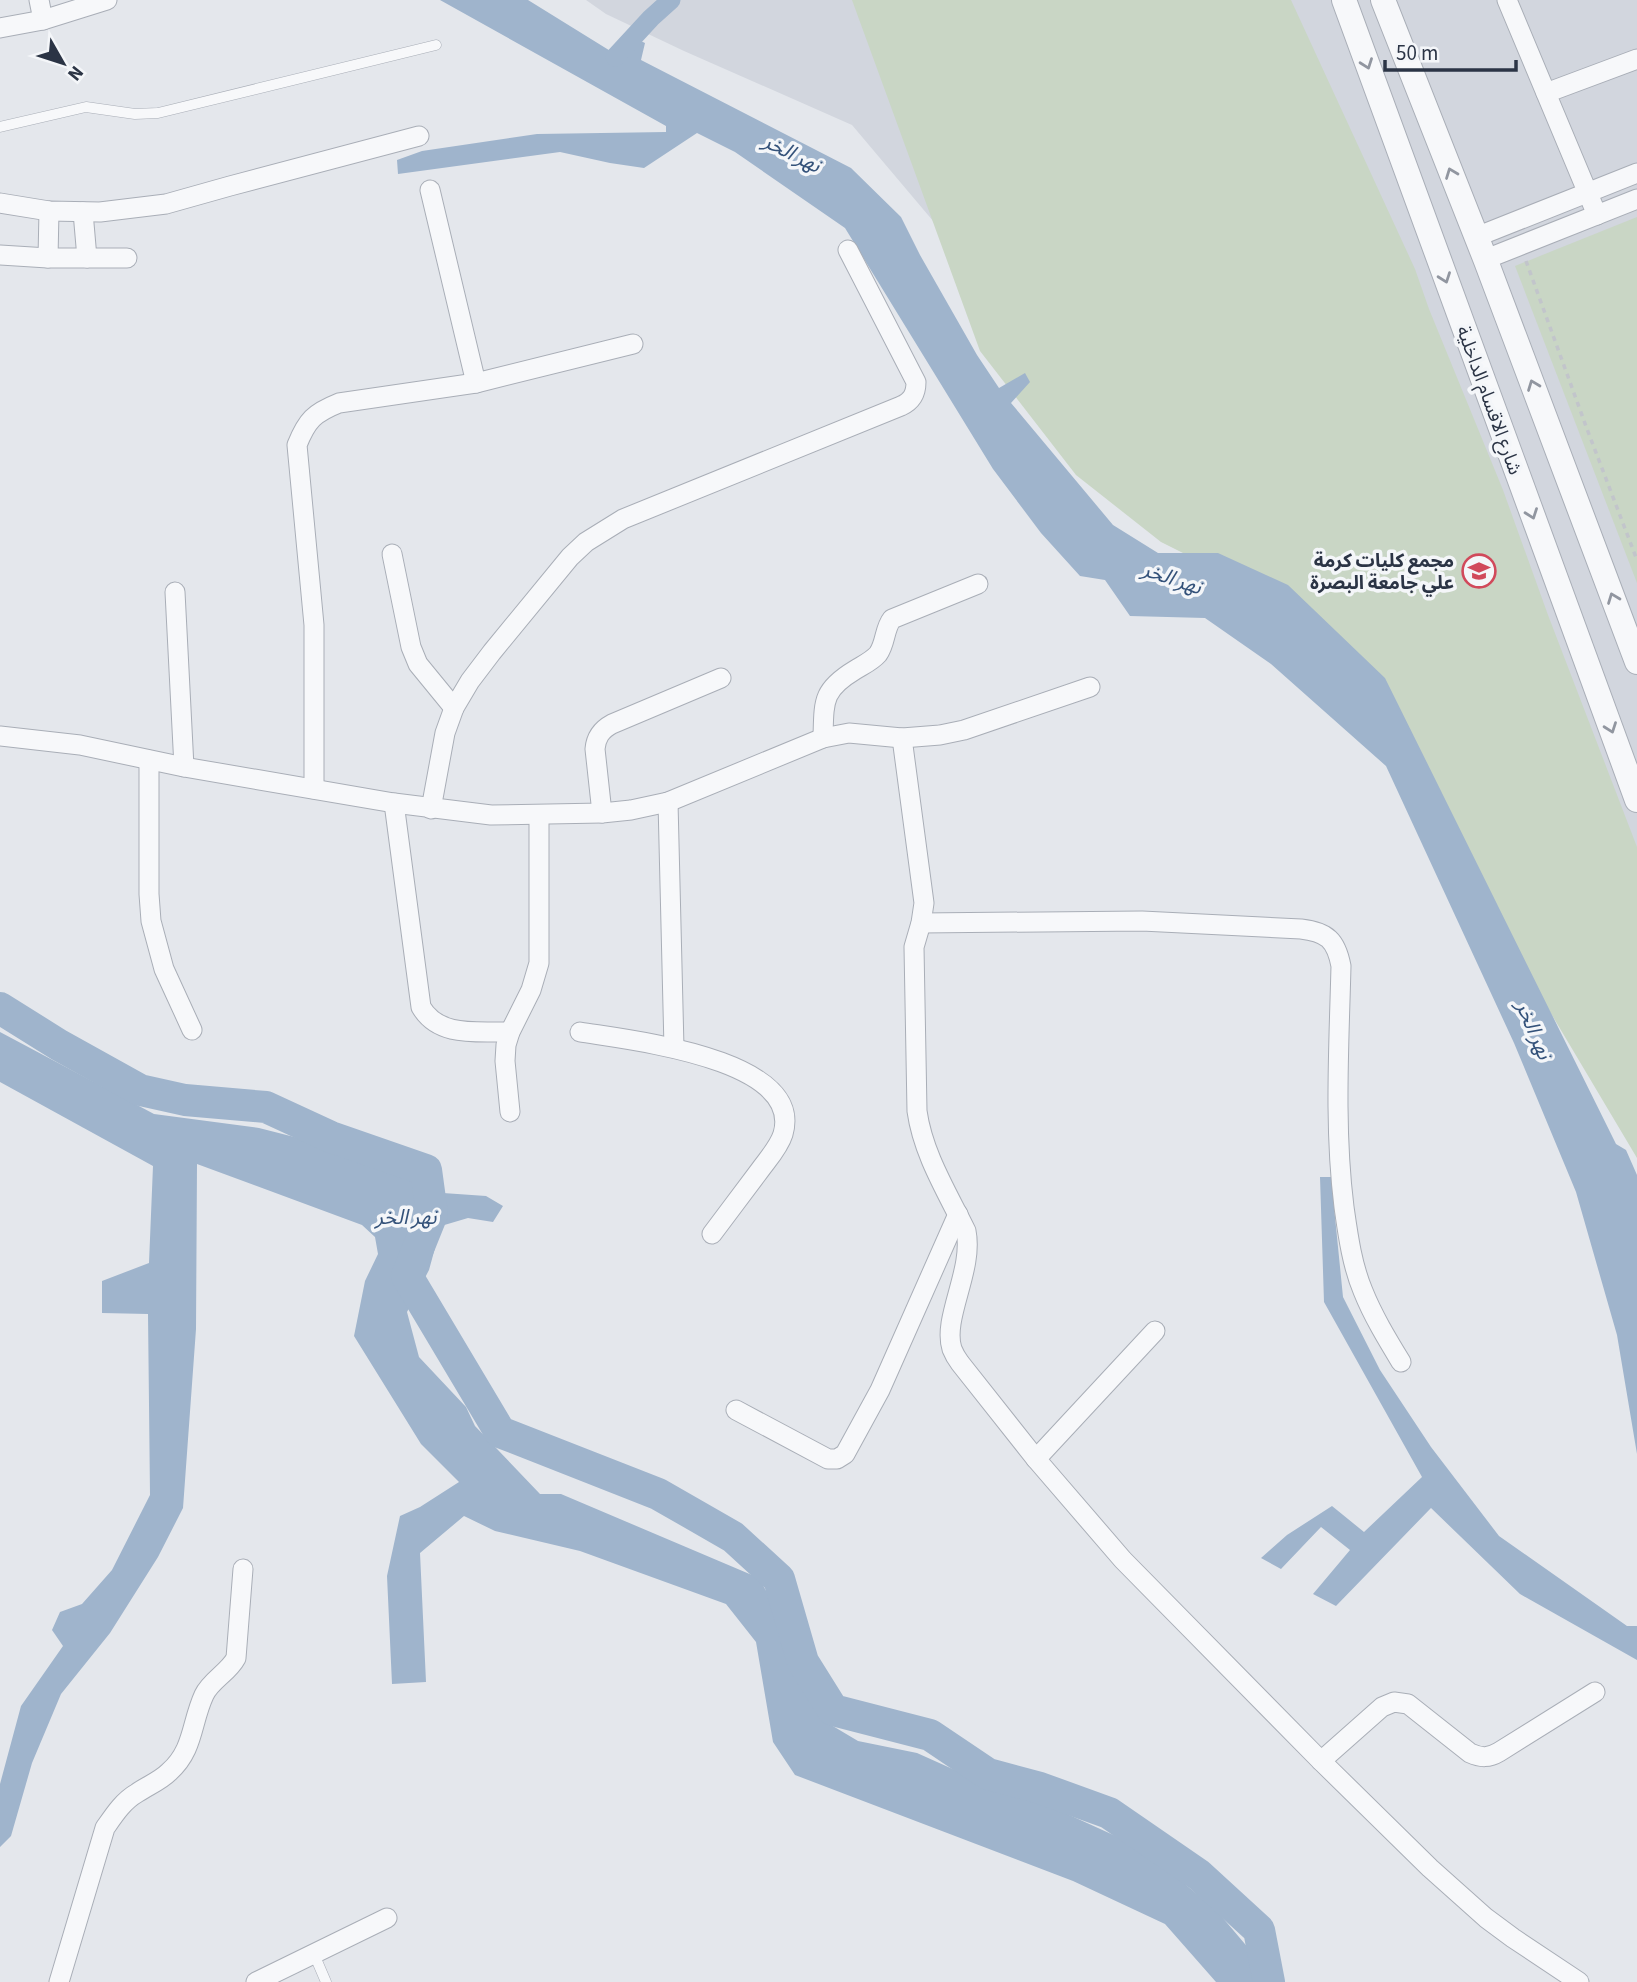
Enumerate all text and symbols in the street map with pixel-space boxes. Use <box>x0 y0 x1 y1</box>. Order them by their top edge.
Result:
north arrow <box>28 28 98 98</box>
scale bar <box>1385 28 1516 72</box>
text: 50 m <box>1396 38 1438 68</box>
one-way arrow <box>1359 58 1373 70</box>
text: N <box>61 59 90 86</box>
water label: نهر الخر <box>756 125 827 181</box>
one-way arrow <box>1445 167 1459 179</box>
one-way arrow <box>1437 271 1451 283</box>
street label: شارع الاقسام الداخلية <box>1449 322 1528 479</box>
one-way arrow <box>1527 379 1541 391</box>
one-way arrow <box>1524 508 1538 520</box>
place label: مجمع كليات كرمة علي جامعة البصرة <box>1310 548 1454 597</box>
school or university icon: مجمع كليات كرمة علي جامعة البصرة <box>1460 552 1498 590</box>
water label: نهر الخر <box>1136 553 1207 603</box>
one-way arrow <box>1607 592 1621 604</box>
one-way arrow <box>1602 721 1616 733</box>
water label: نهر الخر <box>1507 994 1560 1065</box>
water label: نهر الخر <box>374 1202 438 1232</box>

